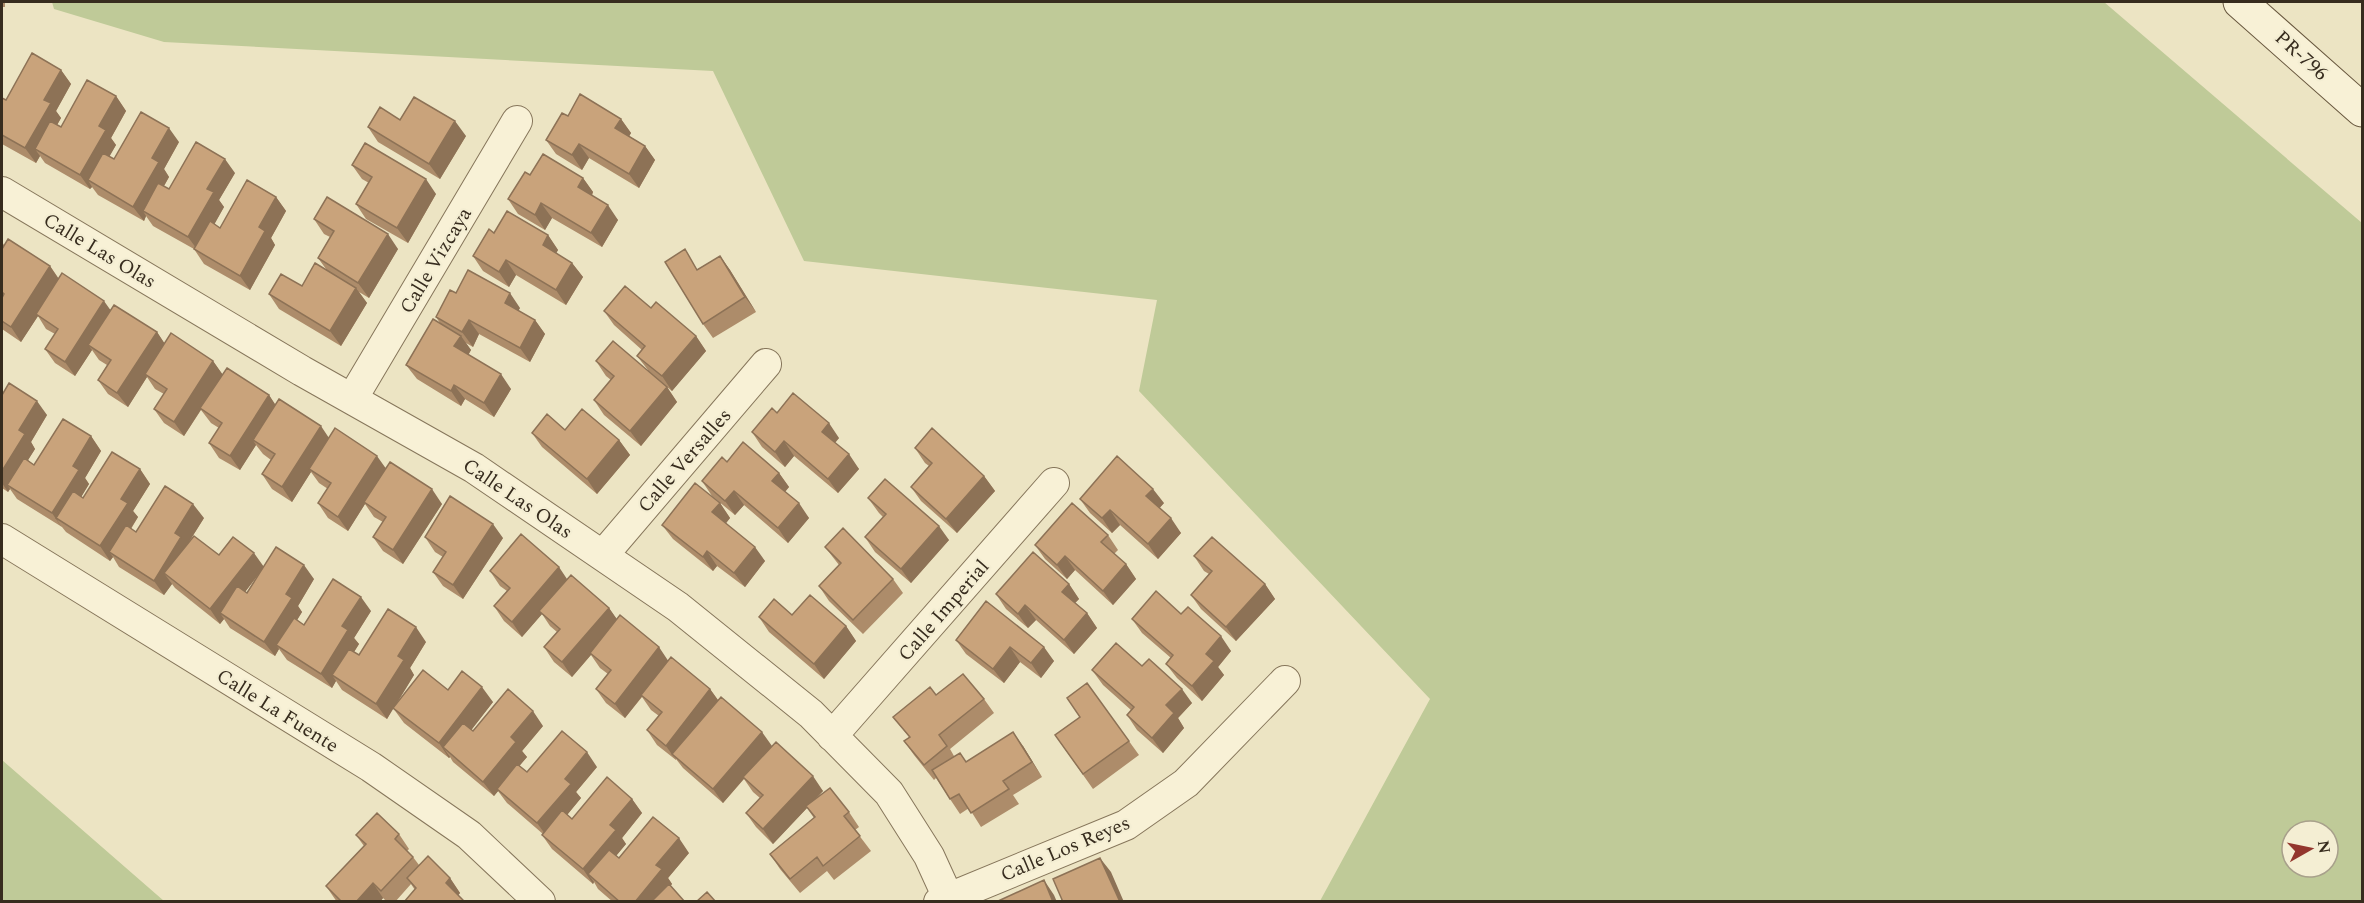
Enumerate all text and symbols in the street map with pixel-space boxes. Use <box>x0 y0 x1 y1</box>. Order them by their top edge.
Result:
street label: PR-796 <box>2268 23 2335 88</box>
street label: Calle Vizcaya <box>392 201 480 320</box>
street label: Calle Las Olas <box>37 205 162 296</box>
street label: Calle Versalles <box>631 402 739 520</box>
street label: Calle Las Olas <box>456 451 579 547</box>
street label: Calle Imperial <box>891 553 997 668</box>
street label: Calle La Fuente <box>210 661 345 761</box>
street label: Calle Los Reyes <box>996 808 1135 890</box>
north arrow <box>2280 819 2340 879</box>
text: N <box>2311 838 2337 855</box>

